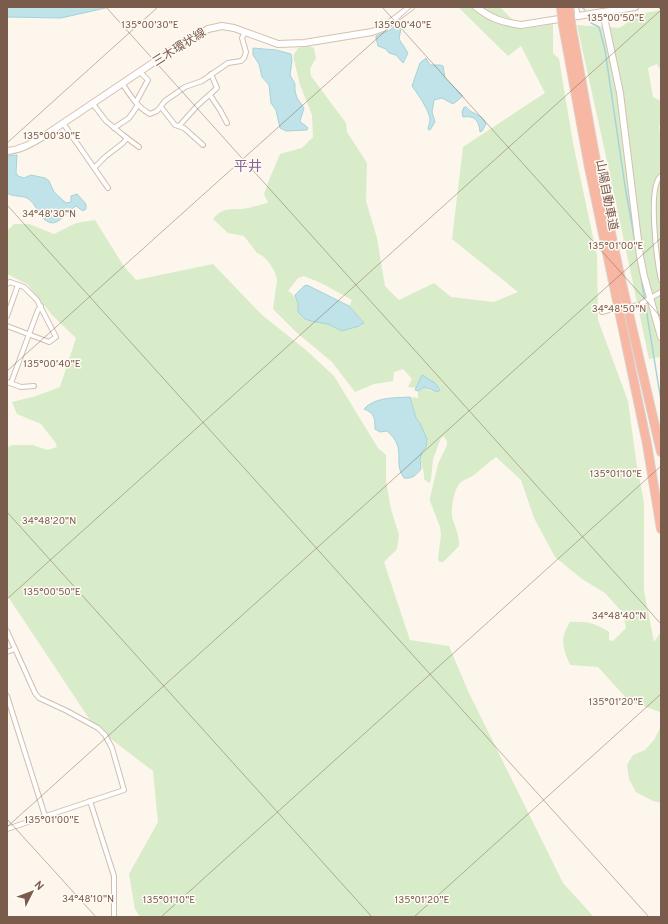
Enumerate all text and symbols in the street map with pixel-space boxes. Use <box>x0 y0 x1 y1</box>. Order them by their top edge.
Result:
text: 135°00'50"E <box>587 12 645 25</box>
text: 135°00'30"E <box>121 19 179 32</box>
text: 135°00'40"E <box>374 19 432 32</box>
street label: 三木環状線 <box>150 25 209 71</box>
text: 135°00'30"E <box>23 130 81 143</box>
district label: 平井 <box>234 158 262 176</box>
street label: 山陽自動車道 <box>591 158 621 232</box>
text: 34°48'30"N <box>22 208 76 221</box>
text: 135°01'00"E <box>588 240 644 253</box>
text: 34°48'50"N <box>592 303 646 316</box>
text: 135°00'40"E <box>23 358 81 371</box>
text: 135°01'10"E <box>590 468 642 481</box>
text: 34°48'20"N <box>22 515 76 528</box>
text: 135°00'50"E <box>23 586 81 599</box>
text: 34°48'40"N <box>592 610 646 623</box>
text: 135°01'20"E <box>589 696 643 709</box>
text: 135°01'00"E <box>24 814 80 827</box>
north arrow <box>12 872 52 912</box>
text: N <box>31 878 47 894</box>
text: 34°48'10"N <box>62 893 114 906</box>
text: 135°01'10"E <box>143 894 195 907</box>
text: 135°01'20"E <box>395 894 449 907</box>

